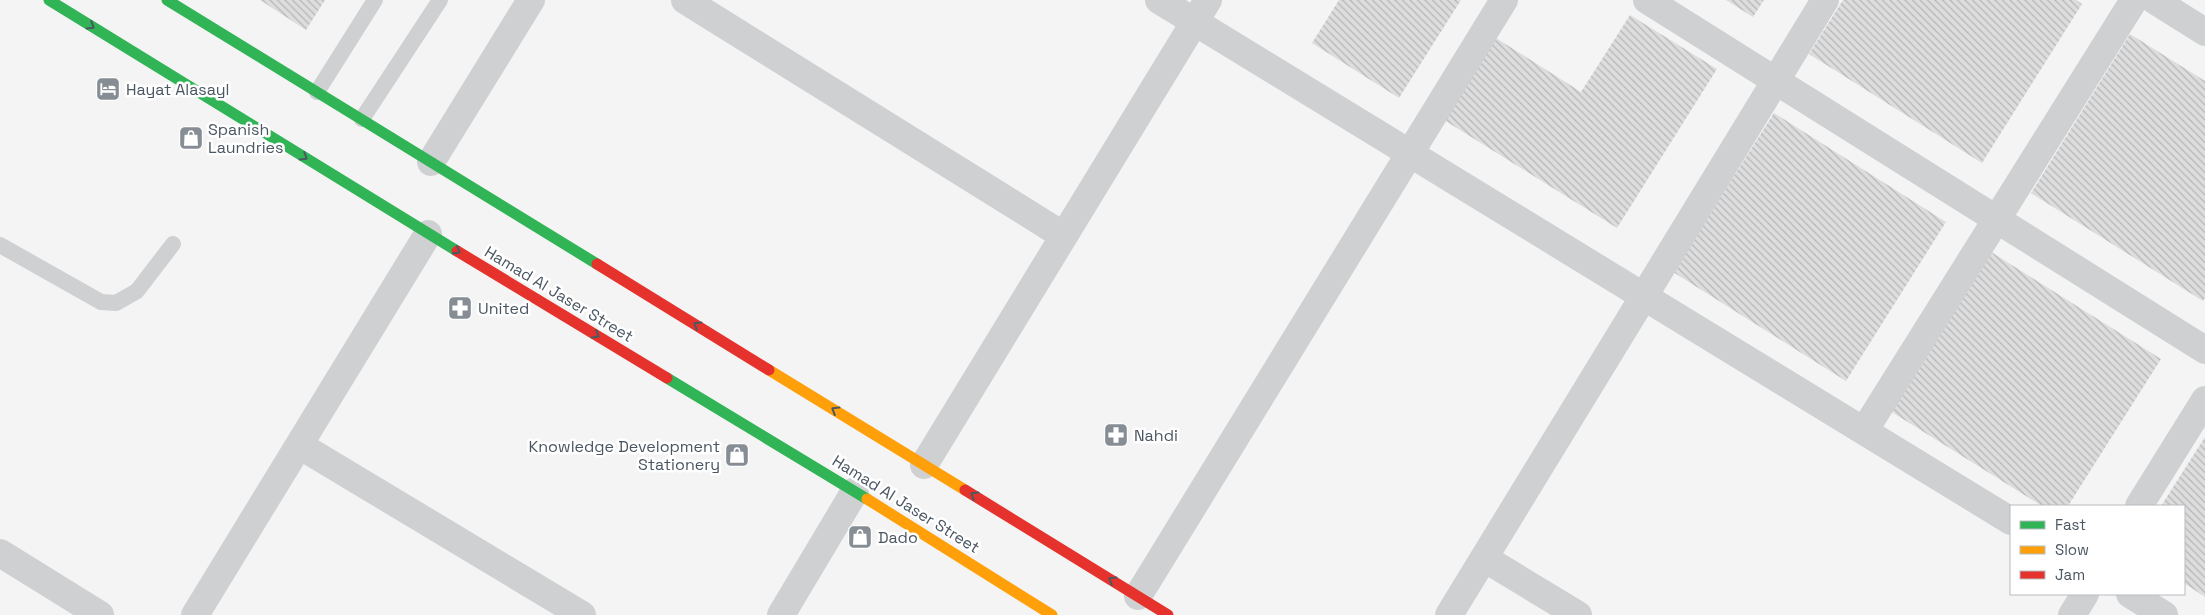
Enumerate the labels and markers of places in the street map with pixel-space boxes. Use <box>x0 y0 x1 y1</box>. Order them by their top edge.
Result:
hotel icon: Hayat Alasayl <box>95 76 121 102</box>
place label: Hayat Alasayl <box>126 79 229 100</box>
place label: Spanish Laundries <box>208 119 284 158</box>
shop icon: Spanish Laundries <box>178 125 204 151</box>
pharmacy icon: United <box>447 295 473 321</box>
place label: United <box>478 298 529 319</box>
pharmacy icon: Nahdi <box>1103 422 1129 448</box>
place label: Nahdi <box>1134 425 1178 446</box>
place label: Knowledge Development Stationery <box>529 436 720 475</box>
shop icon: Knowledge Development Stationery <box>724 442 750 468</box>
shop icon: Dado <box>847 524 873 550</box>
place label: Dado <box>878 527 918 548</box>

